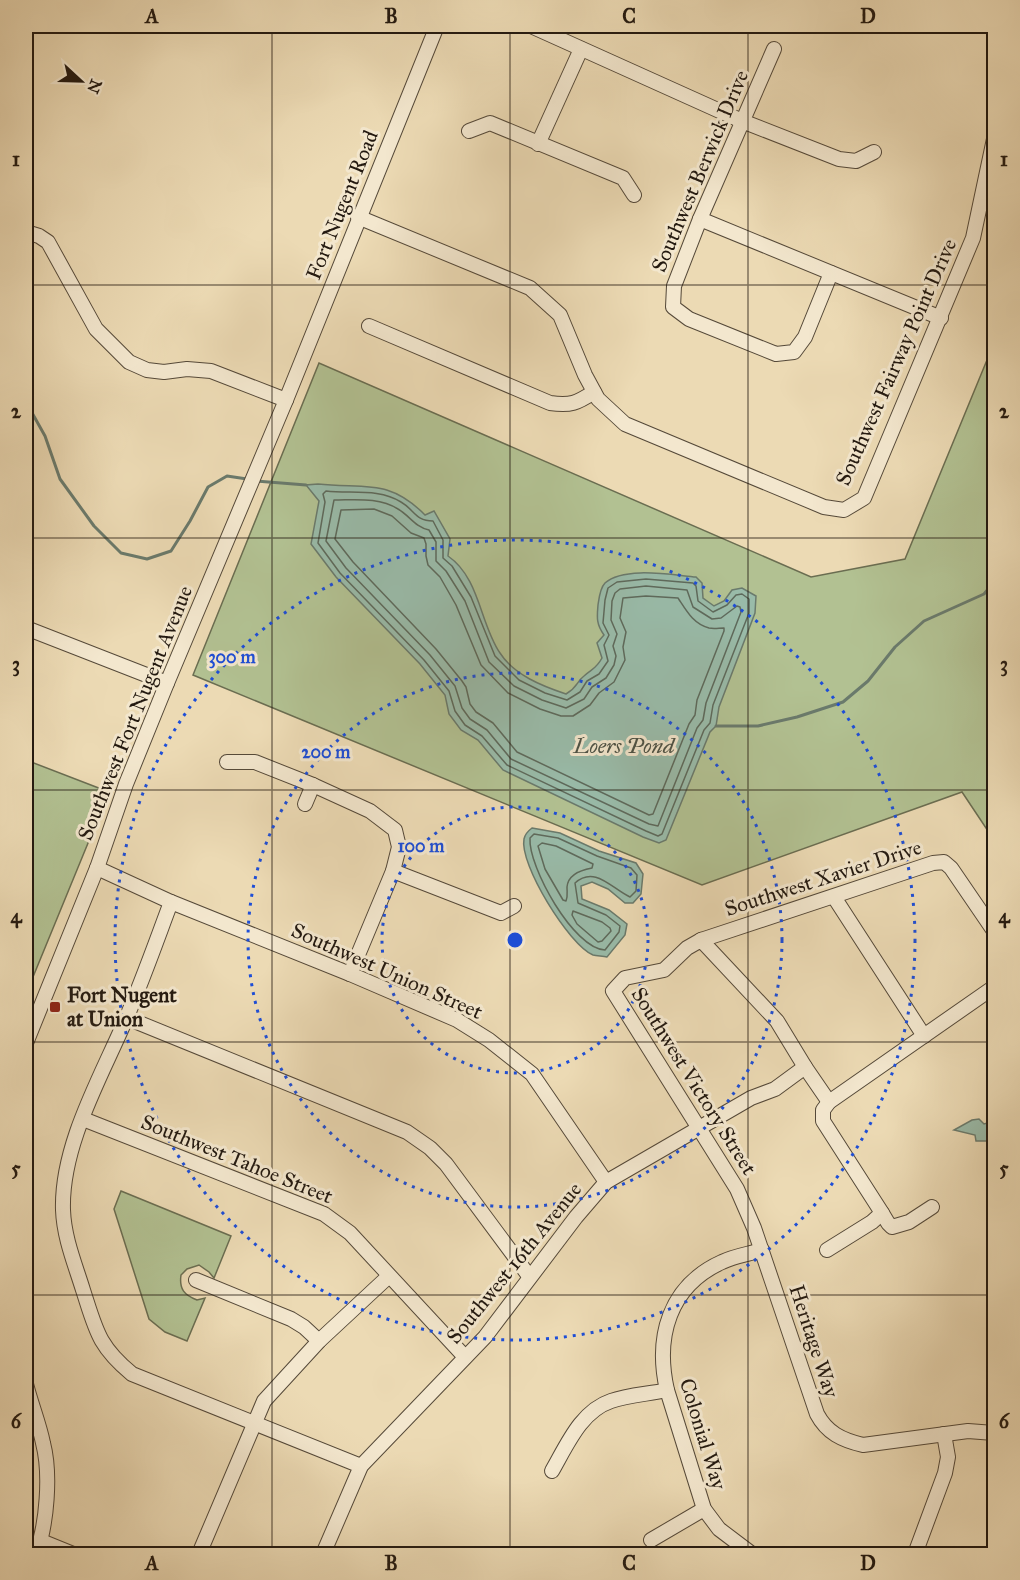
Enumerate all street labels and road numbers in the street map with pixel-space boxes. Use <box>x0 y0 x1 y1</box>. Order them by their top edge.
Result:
street label: Southwest Berwick Drive <box>646 66 754 276</box>
street label: Fort Nugent Road <box>300 126 384 284</box>
street label: Southwest Fairway Point Drive <box>830 234 962 489</box>
street label: Southwest Fort Nugent Avenue <box>72 582 198 844</box>
street label: Southwest Xavier Drive <box>721 834 925 922</box>
street label: Southwest Union Street <box>287 917 487 1025</box>
street label: Southwest Victory Street <box>626 982 763 1180</box>
street label: Southwest Tahoe Street <box>137 1109 337 1210</box>
street label: Southwest 16th Avenue <box>441 1177 587 1349</box>
street label: Heritage Way <box>784 1281 845 1402</box>
street label: Colonial Way <box>674 1375 733 1494</box>

